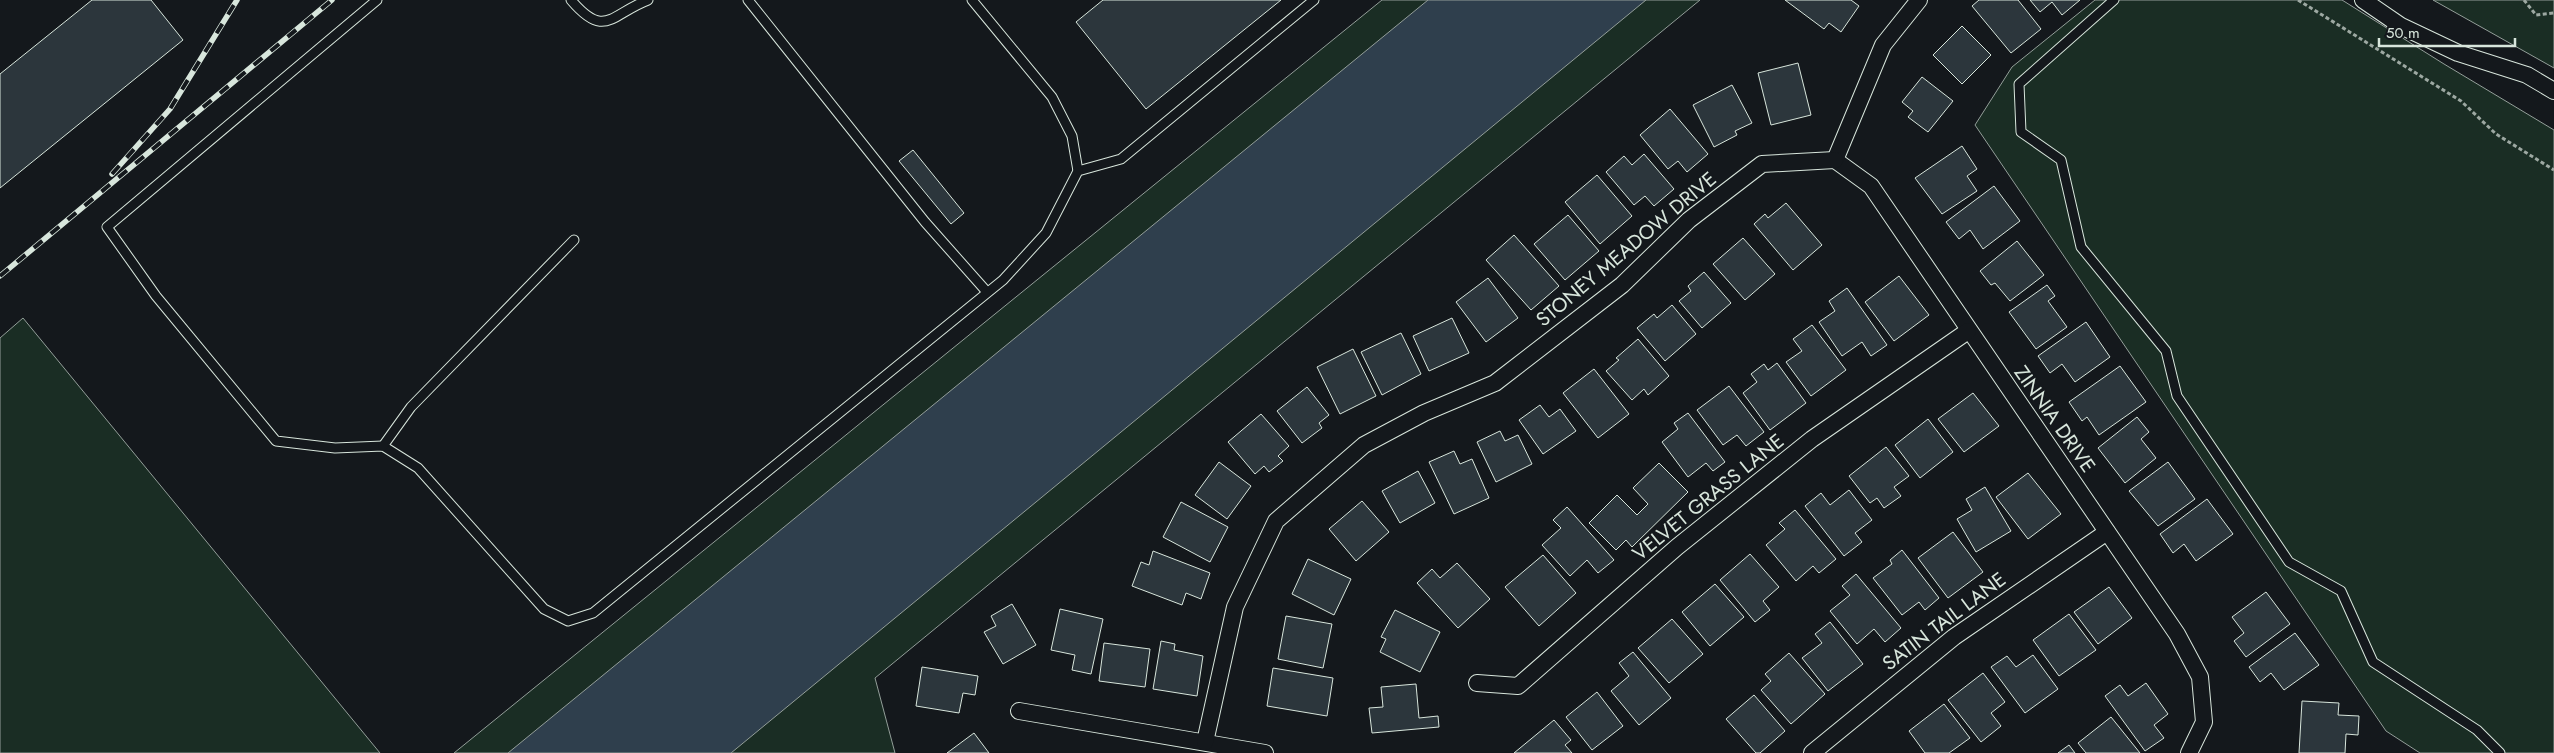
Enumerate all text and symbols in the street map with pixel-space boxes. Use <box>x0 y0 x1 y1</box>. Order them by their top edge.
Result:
scale bar <box>2379 15 2515 47</box>
text: 50 m <box>2386 22 2420 44</box>
street label: STONEY MEADOW DRIVE <box>1530 165 1723 334</box>
street label: ZINNIA DRIVE <box>2007 360 2102 479</box>
street label: VELVET GRASS LANE <box>1626 427 1790 568</box>
street label: SATIN TAIL LANE <box>1876 565 2012 678</box>

